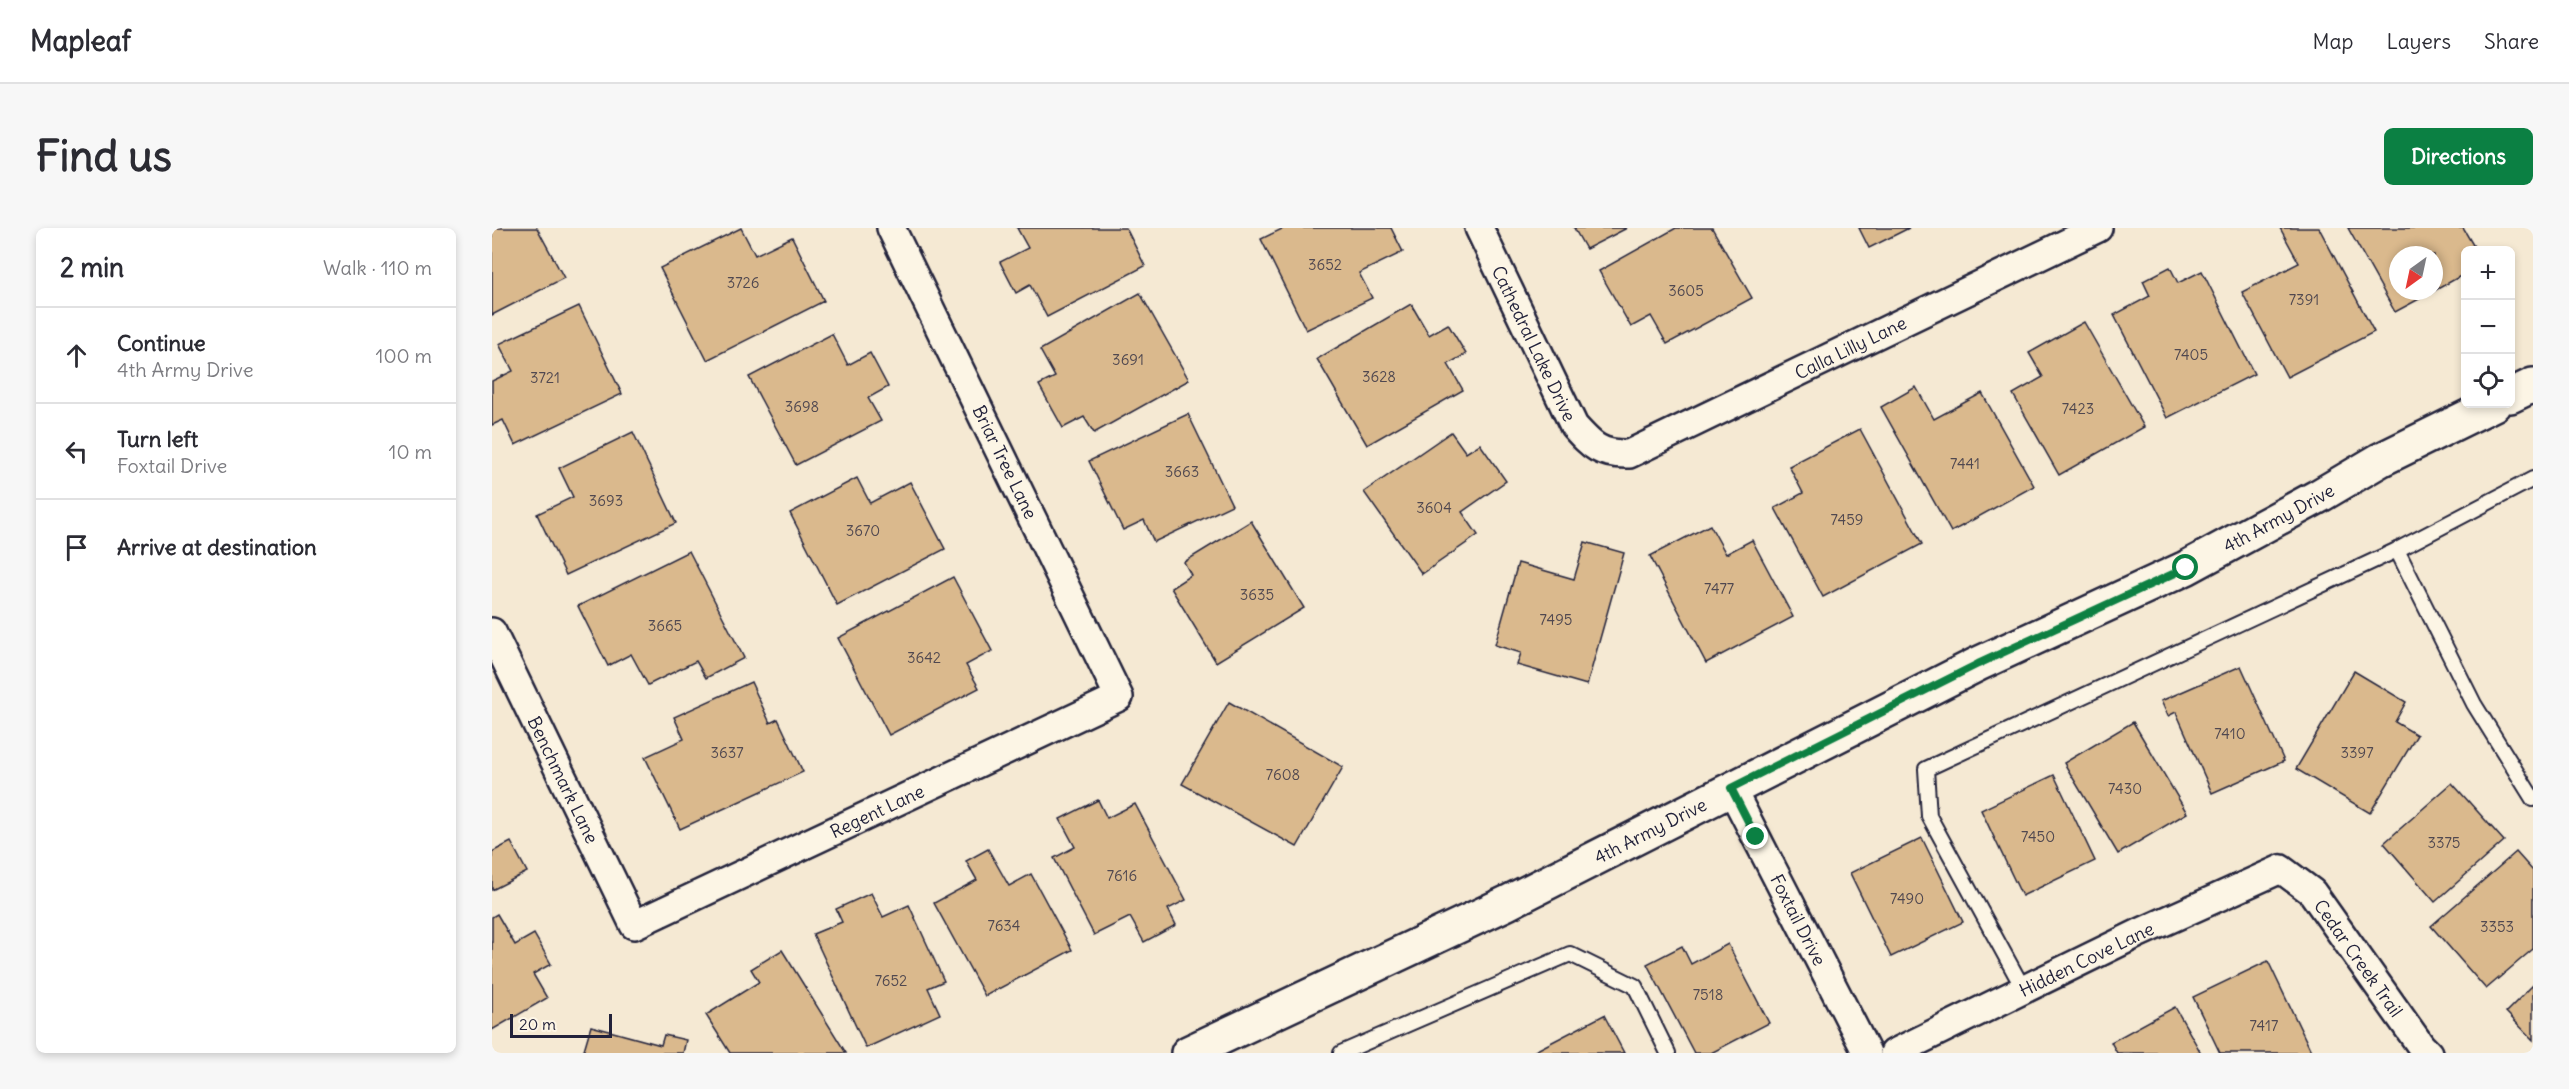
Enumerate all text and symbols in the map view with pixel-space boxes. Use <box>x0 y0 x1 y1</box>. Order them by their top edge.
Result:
text: Mapleaf <box>30 23 131 59</box>
text: Map <box>2313 28 2353 55</box>
text: Layers <box>2386 28 2451 55</box>
text: Share <box>2484 28 2539 55</box>
button: Directions <box>2384 128 2533 185</box>
text: Find us <box>36 130 172 182</box>
north arrow <box>2389 246 2443 300</box>
map controls <box>2461 246 2515 408</box>
button: + <box>2461 246 2515 300</box>
text: 2 min <box>60 251 124 284</box>
text: Walk · 110 m <box>323 255 432 280</box>
house number: 3652 <box>1308 255 1342 274</box>
street label: Cathedral Lake Drive <box>1487 262 1582 425</box>
house number: 3726 <box>727 273 759 292</box>
house number: 3605 <box>1668 281 1704 300</box>
house number: 7391 <box>2289 290 2319 309</box>
button: − <box>2461 300 2515 354</box>
street label: Calla Lilly Lane <box>1791 311 1910 384</box>
text: Continue <box>117 329 206 357</box>
icon: ahead <box>60 339 93 372</box>
text: 100 m <box>375 343 432 368</box>
house number: 7405 <box>2174 345 2208 364</box>
house number: 3691 <box>1112 350 1144 369</box>
button: locate <box>2461 354 2515 408</box>
text: 4th Army Drive <box>117 357 253 382</box>
house number: 3628 <box>1362 367 1396 386</box>
house number: 3721 <box>530 368 560 387</box>
house number: 3698 <box>785 397 819 416</box>
house number: 7423 <box>2062 399 2094 418</box>
street label: Briar Tree Lane <box>968 401 1042 523</box>
text: Turn left <box>117 425 198 453</box>
icon: left <box>60 435 93 468</box>
text: 10 m <box>389 439 432 464</box>
text: Foxtail Drive <box>117 453 227 478</box>
house number: 7441 <box>1950 454 1980 473</box>
house number: 3663 <box>1165 462 1199 481</box>
street label: 4th Army Drive <box>2219 478 2338 557</box>
house number: 3693 <box>589 491 623 510</box>
house number: 3604 <box>1416 498 1452 517</box>
house number: 7459 <box>1831 510 1863 529</box>
house number: 3670 <box>846 521 880 540</box>
icon: arrive <box>60 531 93 564</box>
text: Arrive at destination <box>117 533 317 561</box>
route start <box>2172 554 2198 580</box>
house number: 7477 <box>1704 579 1734 598</box>
house number: 3635 <box>1240 585 1274 604</box>
house number: 7495 <box>1540 610 1572 629</box>
house number: 3665 <box>648 616 682 635</box>
house number: 3642 <box>907 648 941 667</box>
street label: Benchmark Lane <box>523 712 604 847</box>
house number: 7410 <box>2214 724 2246 743</box>
house number: 3637 <box>710 743 744 762</box>
house number: 3397 <box>2340 743 2374 762</box>
house number: 7608 <box>1266 765 1300 784</box>
street label: Regent Lane <box>826 779 928 843</box>
house number: 7430 <box>2108 779 2142 798</box>
street label: 4th Army Drive <box>1590 792 1710 868</box>
route end <box>1742 823 1768 849</box>
house number: 7450 <box>2021 827 2055 846</box>
house number: 3375 <box>2427 833 2461 852</box>
house number: 7616 <box>1107 866 1137 885</box>
street label: Foxtail Drive <box>1766 870 1832 969</box>
house number: 7490 <box>1890 889 1924 908</box>
street label: Cedar Creek Trail <box>2309 895 2408 1021</box>
house number: 7634 <box>987 916 1021 935</box>
street label: Hidden Cove Lane <box>2015 916 2157 1002</box>
house number: 3353 <box>2480 917 2514 936</box>
house number: 7652 <box>875 971 907 990</box>
house number: 7518 <box>1693 985 1723 1004</box>
scale bar <box>510 1011 612 1038</box>
text: 20 m <box>519 1014 556 1034</box>
house number: 7417 <box>2250 1016 2278 1035</box>

